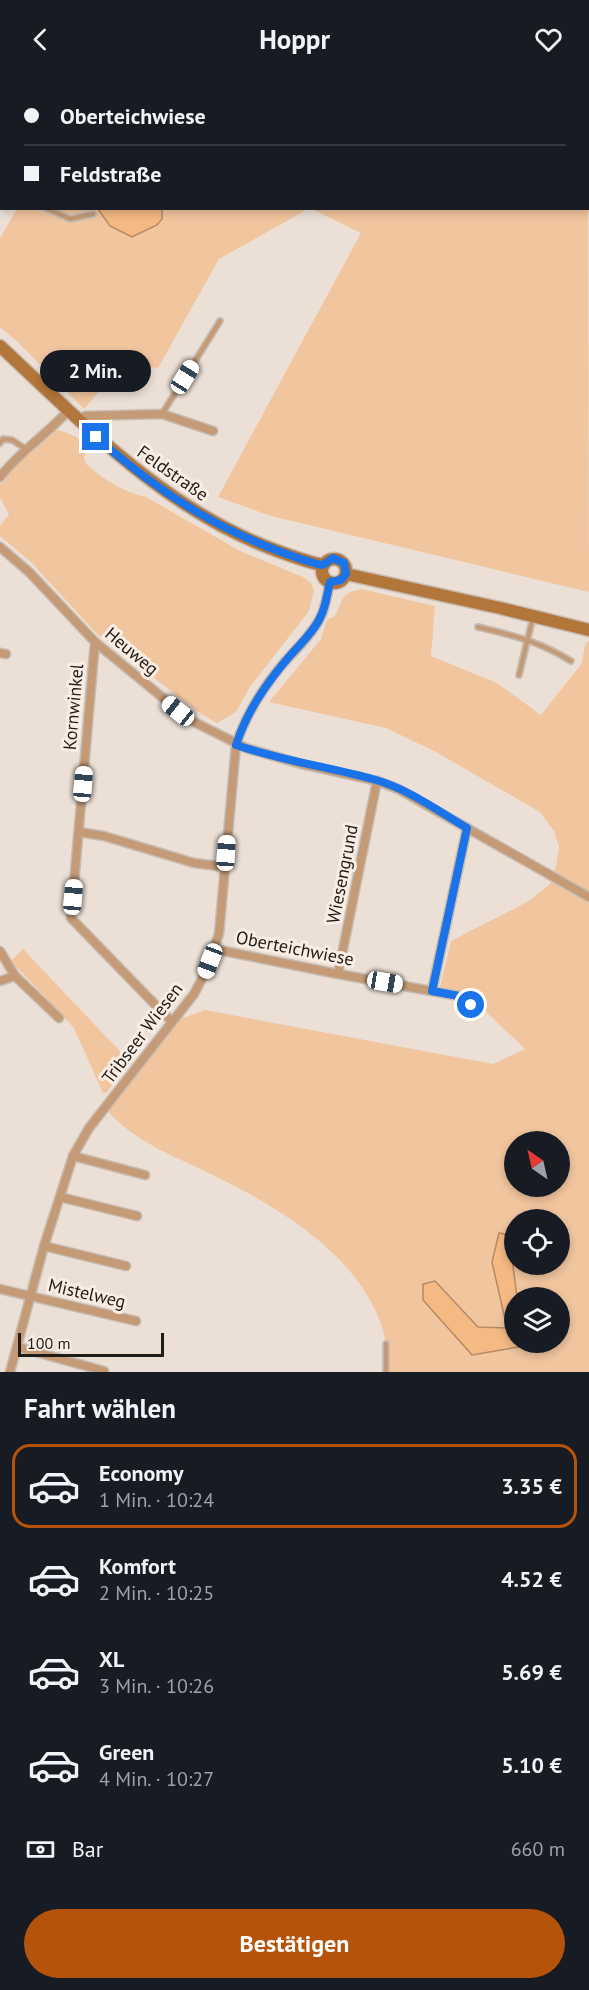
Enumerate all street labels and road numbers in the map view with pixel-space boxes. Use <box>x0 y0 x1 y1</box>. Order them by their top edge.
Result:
street label: Feldstraße <box>133 440 213 506</box>
street label: Heuweg <box>101 622 163 680</box>
street label: Kornwinkel <box>58 662 88 751</box>
street label: Wiesengrund <box>321 822 363 926</box>
street label: Oberteichwiese <box>234 925 356 971</box>
street label: Tribseer Wiesen <box>97 978 187 1088</box>
street label: Mistelweg <box>46 1273 128 1313</box>

